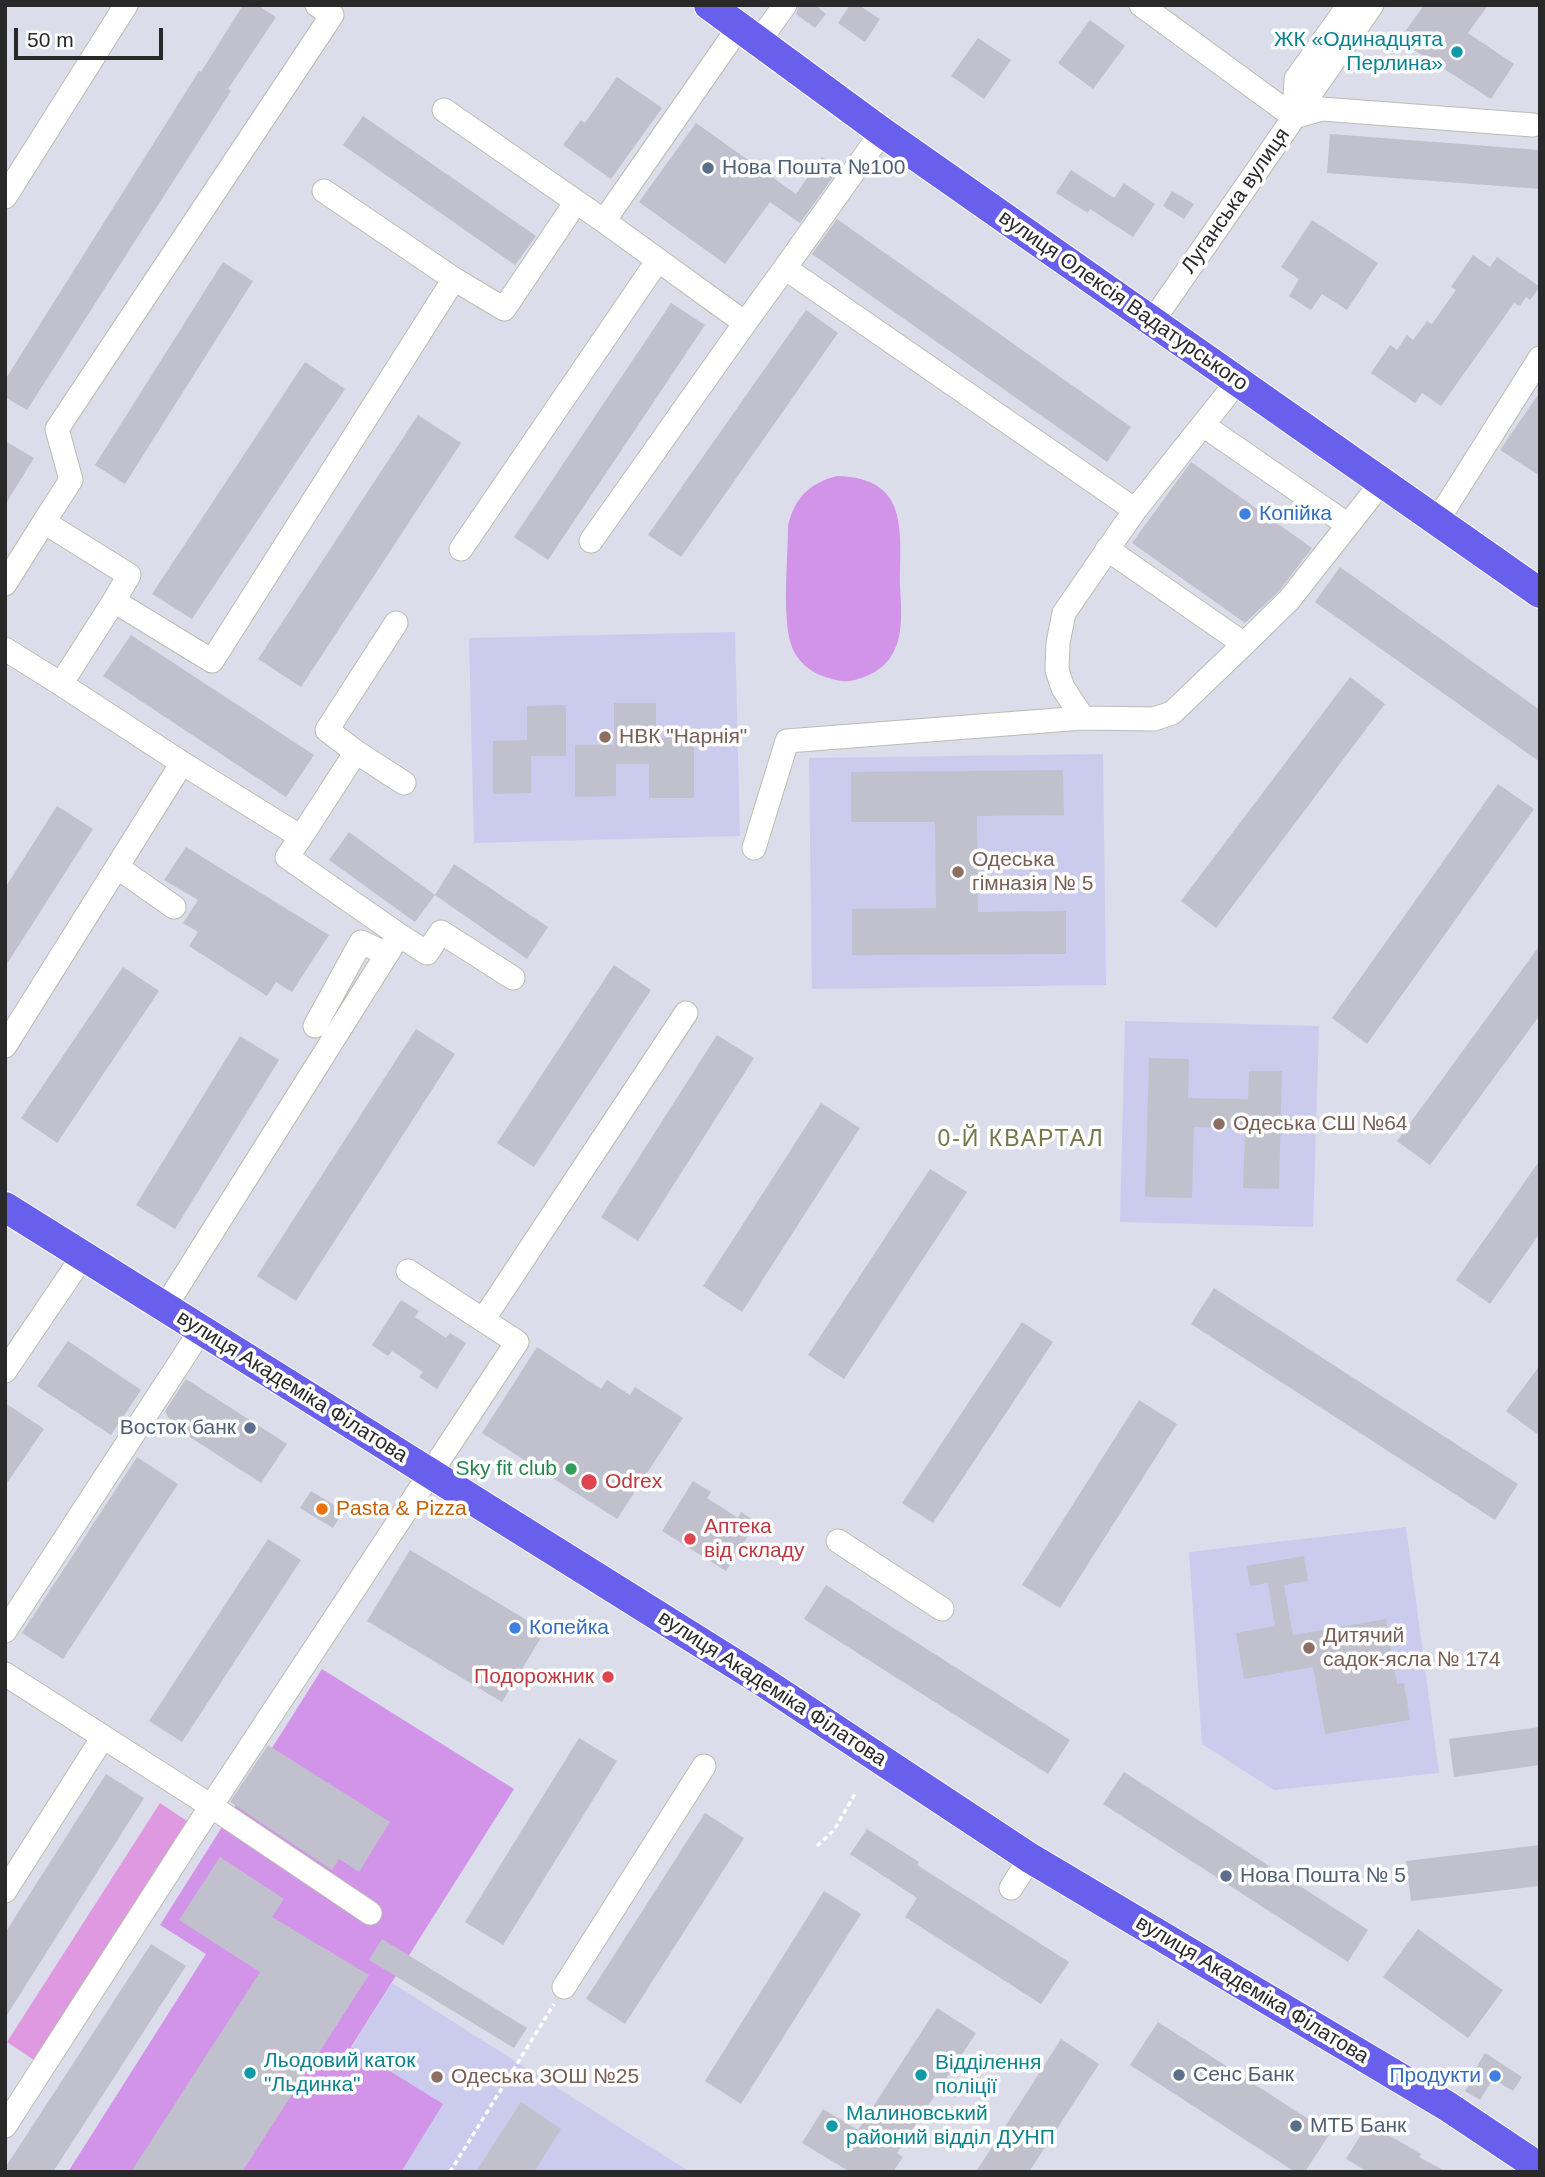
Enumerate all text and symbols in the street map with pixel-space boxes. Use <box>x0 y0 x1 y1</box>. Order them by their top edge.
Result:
scale bar <box>18 14 166 58</box>
place label: ЖК «Одинадцята Перлина» <box>1274 27 1443 77</box>
text: 50 m <box>27 28 74 51</box>
marker: ЖК «Одинадцята Перлина» <box>1449 44 1465 60</box>
street label: Луганська вулиця <box>1176 123 1296 279</box>
place label: Нова Пошта №100 <box>722 155 905 181</box>
marker: Нова Пошта №100 <box>700 160 716 176</box>
street label: вулиця Олексія Вадатурського <box>994 205 1252 397</box>
place label: Копійка <box>1259 501 1332 527</box>
marker: Копійка <box>1237 506 1253 522</box>
place label: НВК "Нарнія" <box>619 724 747 750</box>
marker: НВК "Нарнія" <box>597 729 613 745</box>
place label: Одеська гімназія № 5 <box>972 847 1093 897</box>
marker: Одеська гімназія № 5 <box>950 864 966 880</box>
place label: Одеська СШ №64 <box>1233 1111 1408 1137</box>
marker: Одеська СШ №64 <box>1211 1116 1227 1132</box>
district label: 0-Й КВАРТАЛ <box>939 1126 1103 1154</box>
street label: вулиця Академіка Філатова <box>172 1306 412 1468</box>
place label: Восток банк <box>120 1415 236 1441</box>
marker: Восток банк <box>242 1420 258 1436</box>
place label: Sky fit club <box>455 1456 557 1482</box>
marker: Sky fit club <box>563 1461 579 1477</box>
place label: Odrex <box>605 1469 662 1495</box>
marker: Odrex <box>579 1472 599 1492</box>
place label: Pasta & Pizza <box>336 1496 467 1522</box>
marker: Pasta & Pizza <box>314 1501 330 1517</box>
place label: Аптека від складу <box>704 1514 805 1564</box>
marker: Аптека від складу <box>682 1531 698 1547</box>
street label: вулиця Академіка Філатова <box>653 1606 891 1772</box>
place label: Копейка <box>529 1615 609 1641</box>
marker: Копейка <box>507 1620 523 1636</box>
place label: Дитячий садок-ясла № 174 <box>1323 1623 1500 1673</box>
marker: Дитячий садок-ясла № 174 <box>1301 1640 1317 1656</box>
place label: Подорожник <box>474 1664 594 1690</box>
marker: Подорожник <box>600 1669 616 1685</box>
place label: Нова Пошта № 5 <box>1240 1863 1406 1889</box>
marker: Нова Пошта № 5 <box>1218 1868 1234 1884</box>
street label: вулиця Академіка Філатова <box>1131 1910 1373 2070</box>
place label: Льодовий каток "Льдинка" <box>264 2048 415 2098</box>
place label: Відділення поліції <box>935 2050 1041 2100</box>
place label: Сенс Банк <box>1193 2062 1294 2088</box>
place label: Продукти <box>1389 2063 1481 2089</box>
place label: Одеська ЗОШ №25 <box>451 2064 639 2090</box>
marker: Льодовий каток "Льдинка" <box>242 2065 258 2081</box>
marker: Відділення поліції <box>913 2067 929 2083</box>
marker: Сенс Банк <box>1171 2067 1187 2083</box>
marker: Продукти <box>1487 2068 1503 2084</box>
marker: Одеська ЗОШ №25 <box>429 2069 445 2085</box>
place label: Малиновський районий відділ ДУНП <box>846 2101 1055 2151</box>
place label: МТБ Банк <box>1310 2113 1406 2139</box>
marker: Малиновський районий відділ ДУНП <box>824 2118 840 2134</box>
marker: МТБ Банк <box>1288 2118 1304 2134</box>

